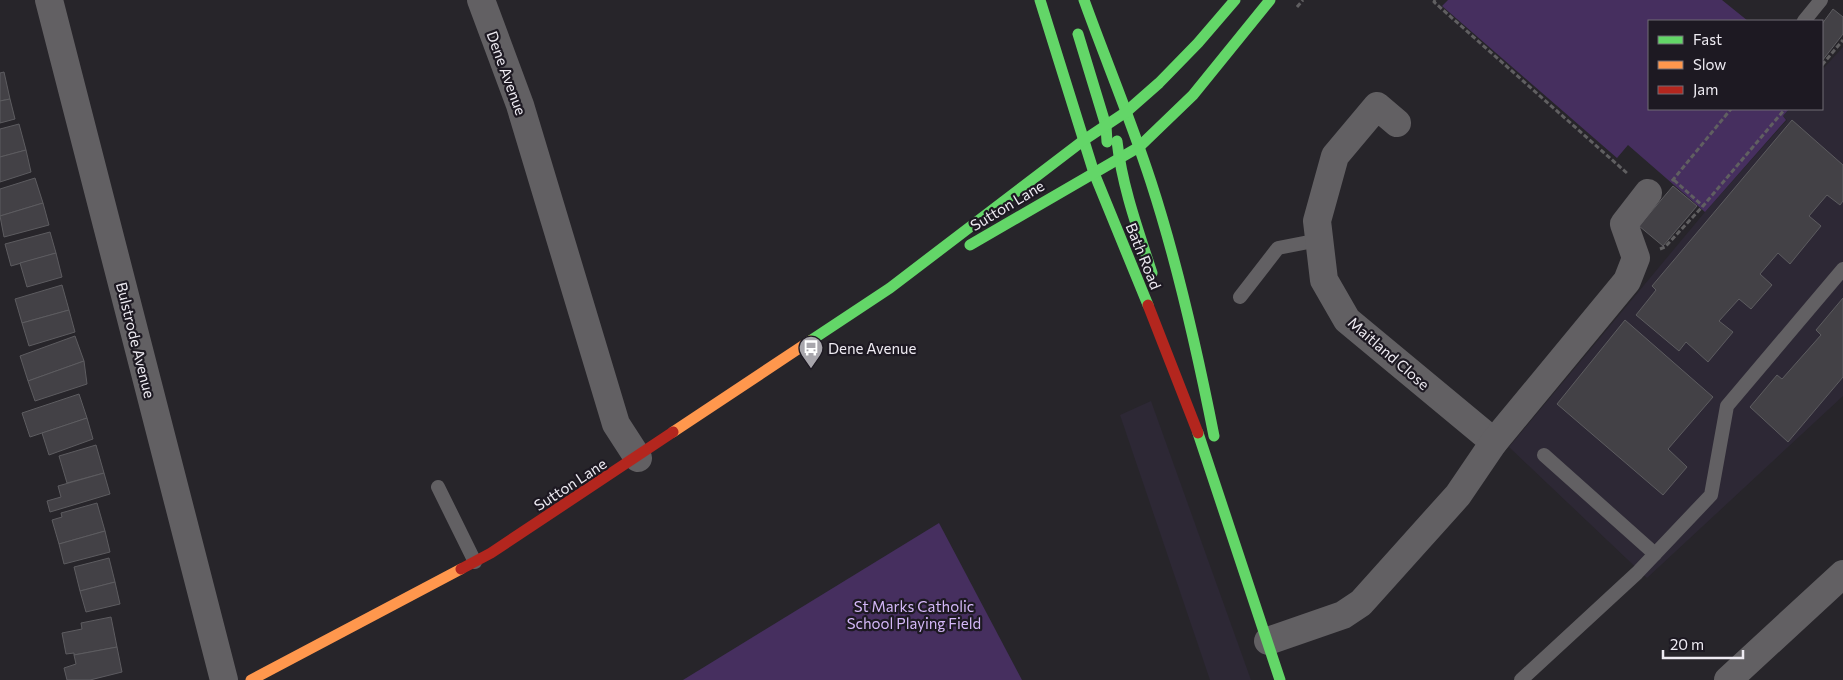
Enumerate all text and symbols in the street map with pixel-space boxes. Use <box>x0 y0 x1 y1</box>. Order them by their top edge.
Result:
legend <box>1648 20 1823 110</box>
street label: Dene Avenue <box>483 28 531 118</box>
text: Fast <box>1693 30 1722 48</box>
text: Slow <box>1693 55 1726 73</box>
text: Jam <box>1693 80 1718 98</box>
street label: Sutton Lane <box>967 176 1047 234</box>
street label: Bath Road <box>1123 220 1165 292</box>
street label: Bulstrode Avenue <box>113 280 159 400</box>
street label: Maitland Close <box>1345 313 1433 393</box>
bus stop icon: Dene Avenue <box>798 335 824 369</box>
place label: Dene Avenue <box>828 339 916 357</box>
street label: Sutton Lane <box>530 454 610 514</box>
park label: St Marks Catholic School Playing Field <box>847 597 981 632</box>
scale bar <box>1663 628 1743 660</box>
text: 20 m <box>1670 635 1704 653</box>

